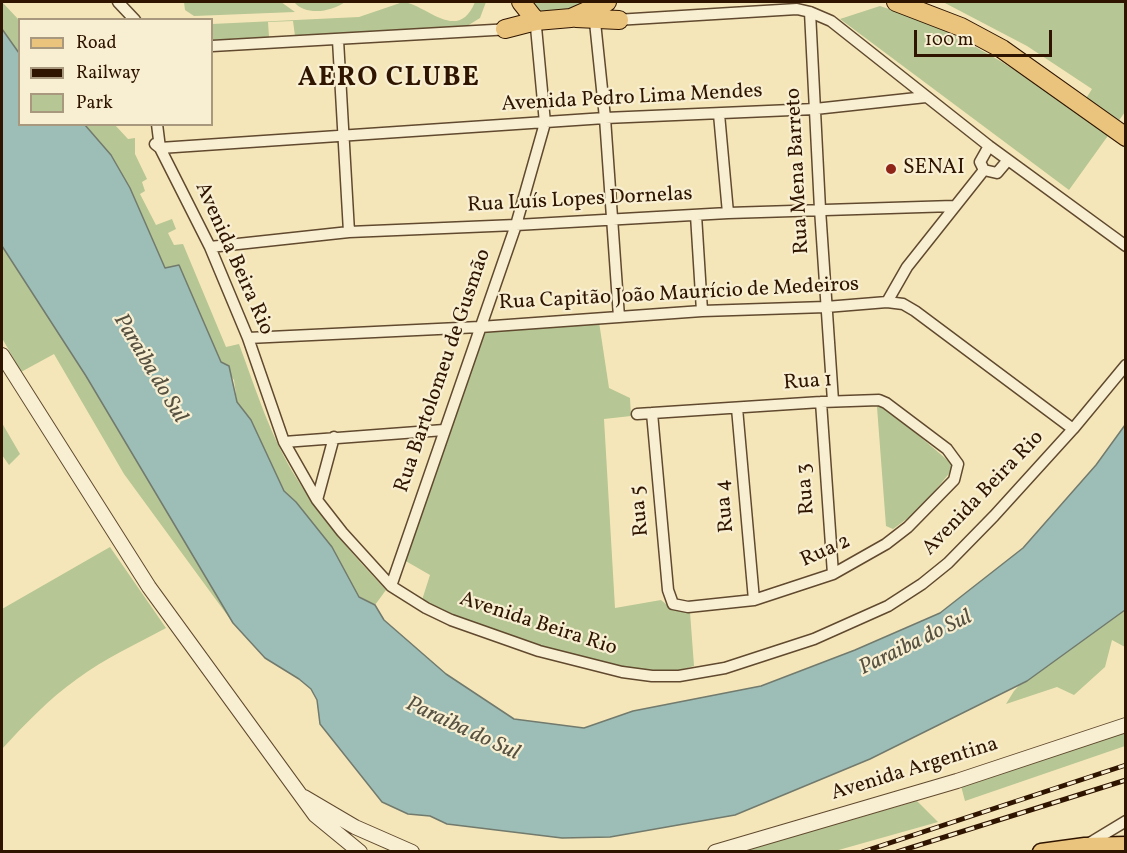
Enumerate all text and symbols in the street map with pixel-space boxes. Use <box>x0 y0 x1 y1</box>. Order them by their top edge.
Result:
legend <box>18 18 213 126</box>
scale bar <box>917 18 1055 56</box>
text: 100 m <box>925 28 974 53</box>
text: Road <box>76 31 117 56</box>
text: Railway <box>76 61 140 86</box>
district label: AERO CLUBE <box>298 64 480 96</box>
street label: Avenida Pedro Lima Mendes <box>501 80 763 118</box>
street label: Rua Mena Barreto <box>782 87 816 255</box>
text: Park <box>76 91 113 116</box>
place label: SENAI <box>903 156 965 182</box>
marker: SENAI <box>884 162 898 176</box>
street label: Avenida Beira Rio <box>188 179 278 339</box>
street label: Rua Luís Lopes Dornelas <box>467 183 693 219</box>
street label: Rua Bartolomeu de Gusmão <box>390 246 498 496</box>
street label: Rua Capitão João Maurício de Medeiros <box>498 273 860 317</box>
water label: Paraiba do Sul <box>106 310 192 428</box>
street label: Rua 1 <box>783 369 833 397</box>
street label: Avenida Beira Rio <box>918 426 1050 562</box>
street label: Rua 3 <box>793 462 821 516</box>
street label: Rua 4 <box>711 478 741 534</box>
street label: Rua 5 <box>626 485 656 537</box>
street label: Rua 2 <box>797 530 855 574</box>
street label: Avenida Beira Rio <box>456 588 620 662</box>
water label: Paraiba do Sul <box>855 605 977 683</box>
water label: Paraiba do Sul <box>401 692 523 768</box>
street label: Avenida Argentina <box>828 733 1002 807</box>

